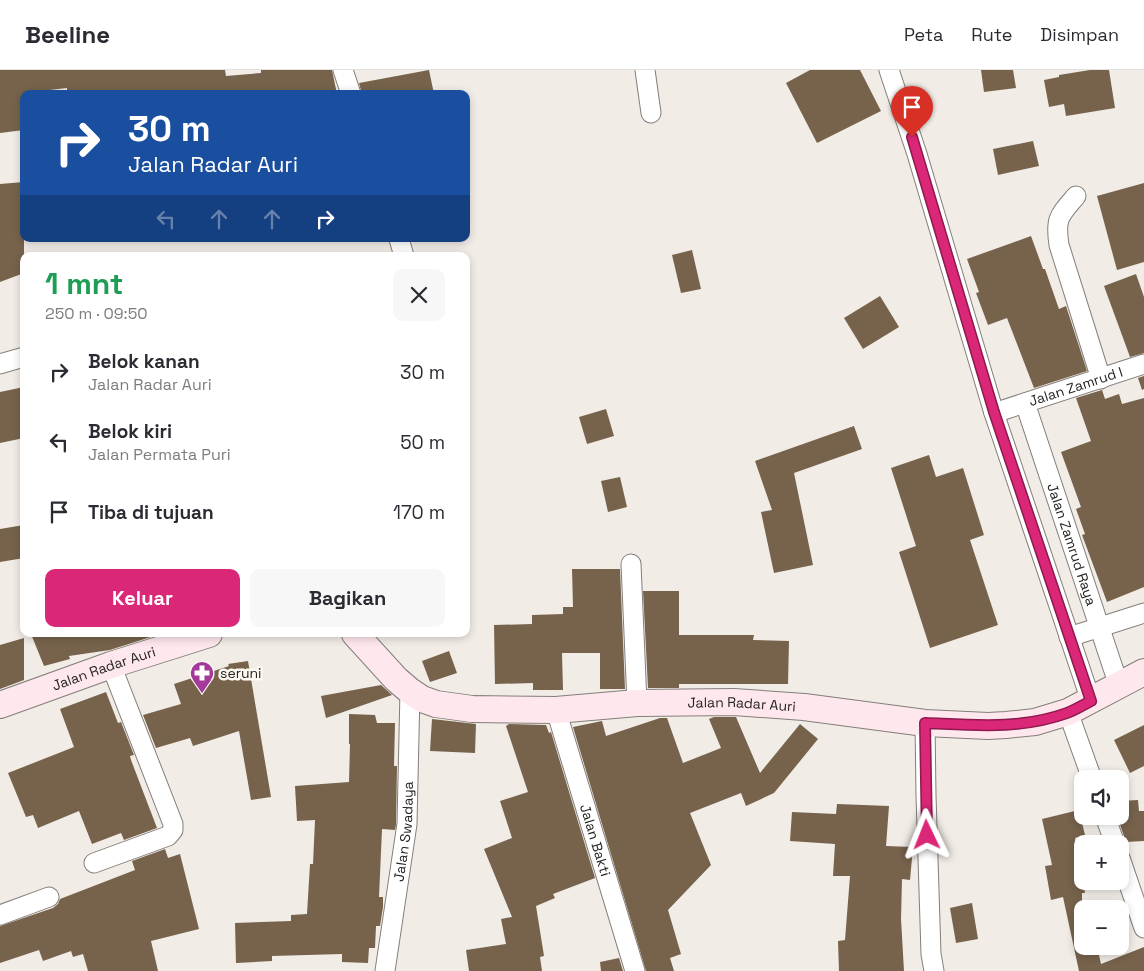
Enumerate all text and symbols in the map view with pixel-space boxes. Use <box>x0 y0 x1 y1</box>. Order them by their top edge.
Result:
text: Beeline <box>25 19 110 50</box>
text: Peta <box>904 23 943 46</box>
text: Rute <box>971 23 1012 46</box>
text: Disimpan <box>1040 23 1119 46</box>
pin <box>891 86 933 137</box>
icon: arrive <box>898 93 926 121</box>
text: 30 m <box>128 107 211 151</box>
icon: right <box>45 110 110 175</box>
text: Jalan Radar Auri <box>128 150 298 178</box>
icon: left <box>152 205 180 233</box>
icon: ahead <box>205 205 233 233</box>
icon: ahead <box>258 205 286 233</box>
icon: right <box>311 205 339 233</box>
text: 1 mnt <box>45 264 124 303</box>
button: close <box>393 269 445 321</box>
text: 250 m · 09:50 <box>45 303 148 324</box>
text: Belok kanan <box>88 349 200 374</box>
icon: right <box>45 358 73 386</box>
text: 30 m <box>400 360 445 385</box>
street label: Jalan Zamrud I <box>1026 363 1125 410</box>
text: Jalan Radar Auri <box>88 374 212 395</box>
text: Belok kiri <box>88 419 172 444</box>
icon: left <box>45 428 73 456</box>
text: 50 m <box>400 430 445 455</box>
text: Jalan Permata Puri <box>88 444 231 465</box>
street label: Jalan Zamrud Raya <box>1043 481 1101 608</box>
icon: arrive <box>45 498 73 526</box>
text: Tiba di tujuan <box>88 500 214 525</box>
text: 170 m <box>393 500 445 525</box>
button: Keluar <box>45 569 240 627</box>
button: Bagikan <box>250 569 445 627</box>
street label: Jalan Radar Auri <box>49 642 158 695</box>
pharmacy icon: seruni <box>189 660 215 694</box>
place label: seruni <box>220 664 262 682</box>
street label: Jalan Radar Auri <box>687 693 796 715</box>
map controls <box>1074 770 1129 955</box>
button: sound <box>1074 770 1129 825</box>
street label: Jalan Swadaya <box>390 781 417 883</box>
street label: Jalan Bakti <box>576 802 615 878</box>
position arrow <box>900 808 952 860</box>
button: + <box>1074 835 1129 890</box>
button: − <box>1074 900 1129 955</box>

